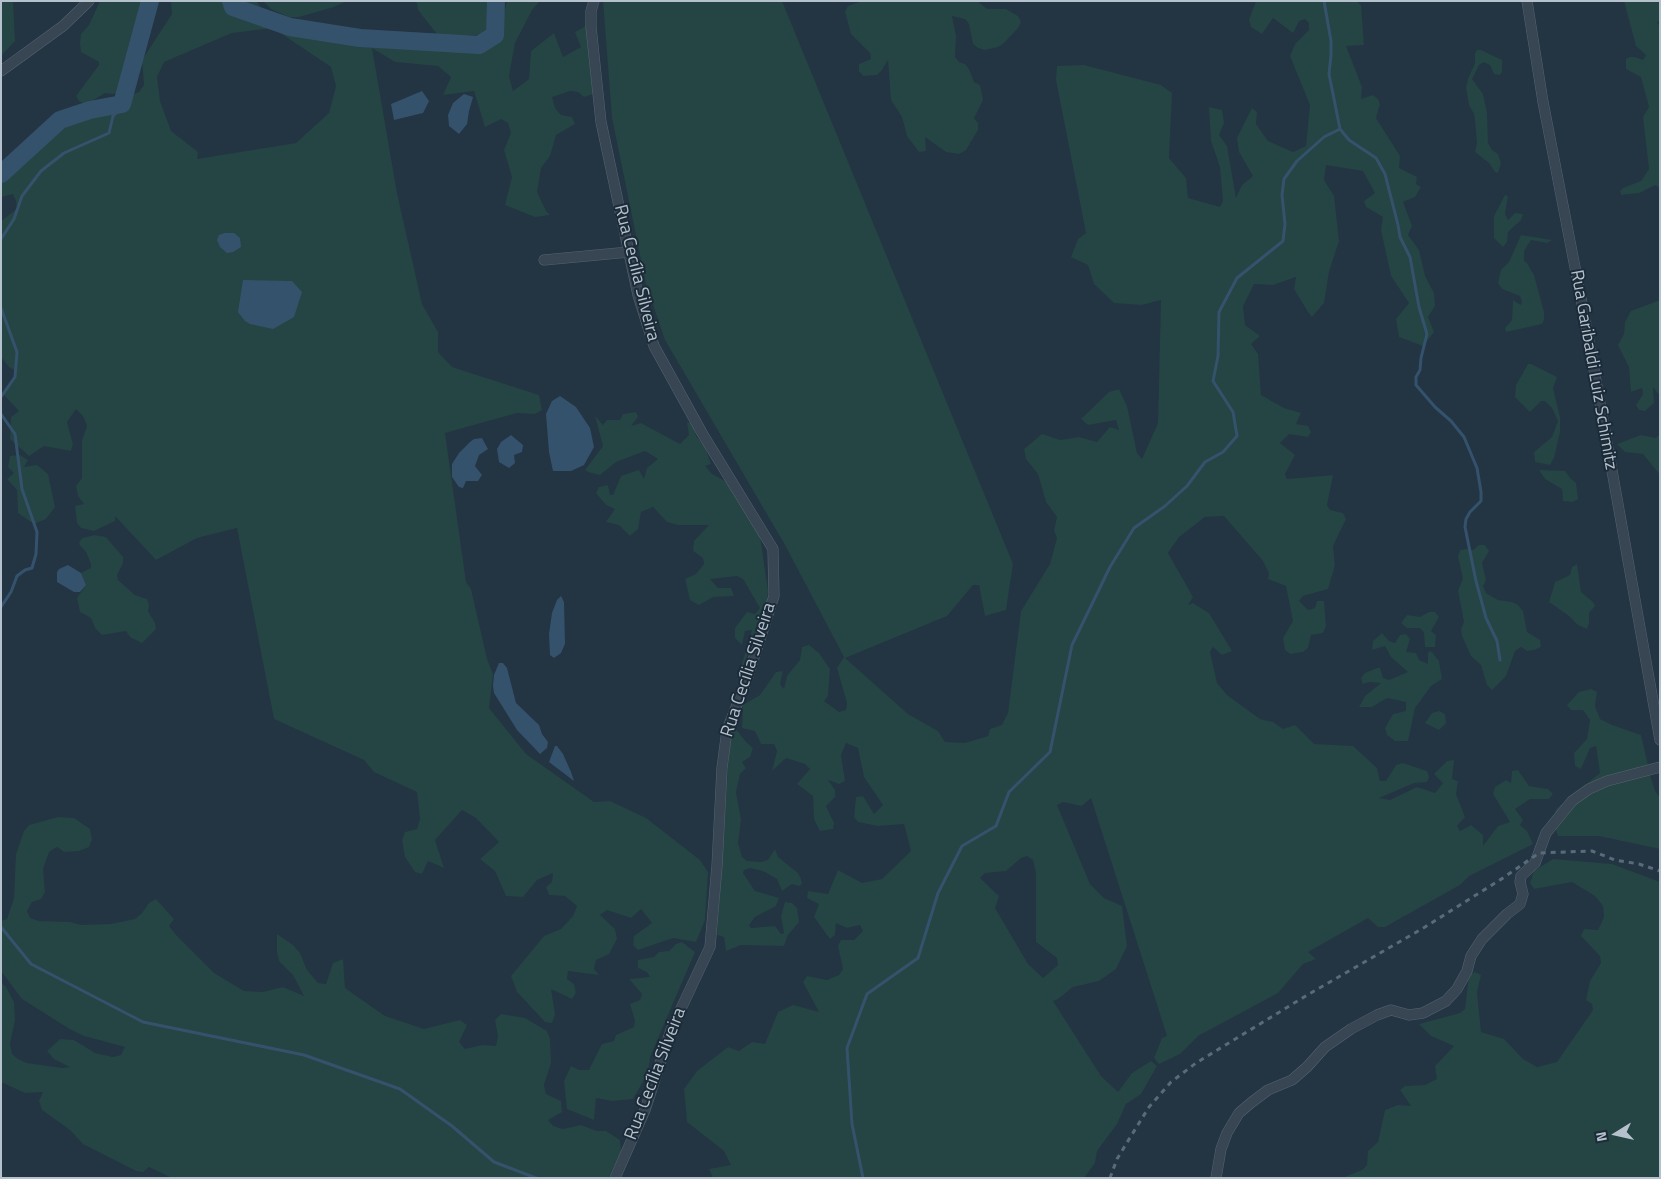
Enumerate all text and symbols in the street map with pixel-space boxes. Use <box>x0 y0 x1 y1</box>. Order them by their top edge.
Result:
street label: Rua Cecília Silveira <box>609 203 663 343</box>
street label: Rua Garibaldi Luiz Schimitz <box>1565 268 1621 472</box>
street label: Rua Cecília Silveira <box>717 600 781 740</box>
street label: Rua Cecília Silveira <box>621 1005 691 1143</box>
north arrow <box>1591 1109 1641 1159</box>
text: N <box>1590 1130 1612 1143</box>

